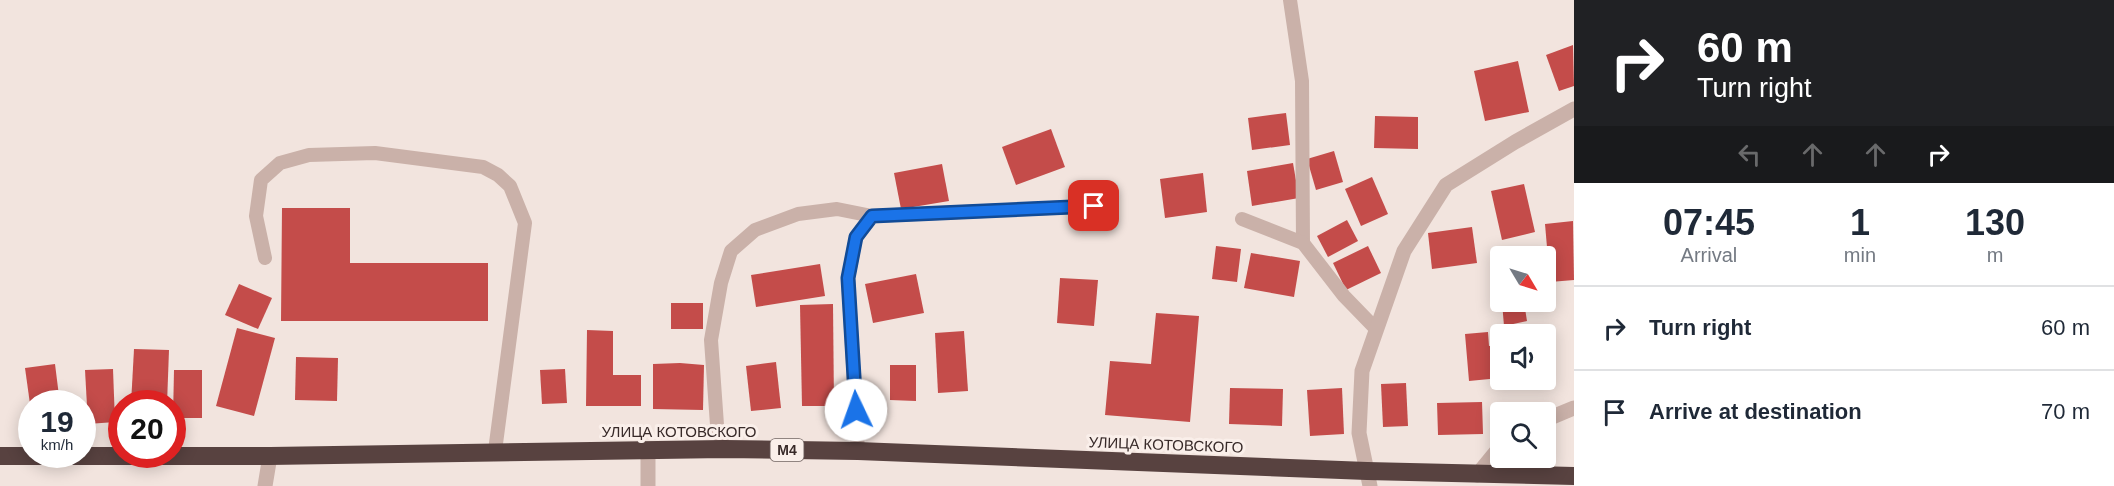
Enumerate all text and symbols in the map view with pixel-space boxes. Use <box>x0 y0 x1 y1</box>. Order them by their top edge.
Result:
icon: right <box>1598 24 1676 102</box>
text: 60 m <box>1697 24 1793 71</box>
text: Turn right <box>1697 73 1812 103</box>
icon: left <box>1733 138 1766 171</box>
icon: ahead <box>1796 138 1829 171</box>
icon: ahead <box>1859 138 1892 171</box>
icon: right <box>1922 138 1955 171</box>
pin <box>1068 180 1119 231</box>
icon: arrive <box>1077 189 1110 222</box>
text: 07:45 <box>1663 202 1755 243</box>
text: 1 <box>1850 202 1870 243</box>
text: 130 <box>1965 202 2025 243</box>
text: Arrival <box>1681 244 1737 266</box>
text: min <box>1844 244 1876 266</box>
text: m <box>1987 244 2003 266</box>
north arrow <box>1490 246 1556 312</box>
map controls <box>1490 246 1556 468</box>
icon: right <box>1598 312 1631 345</box>
text: Turn right <box>1649 315 1751 340</box>
text: 60 m <box>2041 315 2090 340</box>
button: sound <box>1490 324 1556 390</box>
position arrow <box>824 378 888 442</box>
speed limit sign: 20 <box>108 390 186 468</box>
icon: arrive <box>1598 396 1631 429</box>
text: Arrive at destination <box>1649 399 1862 424</box>
text: 70 m <box>2041 399 2090 424</box>
button: search <box>1490 402 1556 468</box>
text: 19 <box>40 405 74 438</box>
street label: УЛИЦА КОТОВСКОГО <box>602 423 756 440</box>
street label: УЛИЦА КОТОВСКОГО <box>1088 433 1244 456</box>
text: km/h <box>41 436 73 453</box>
road number: M4 <box>770 439 804 461</box>

